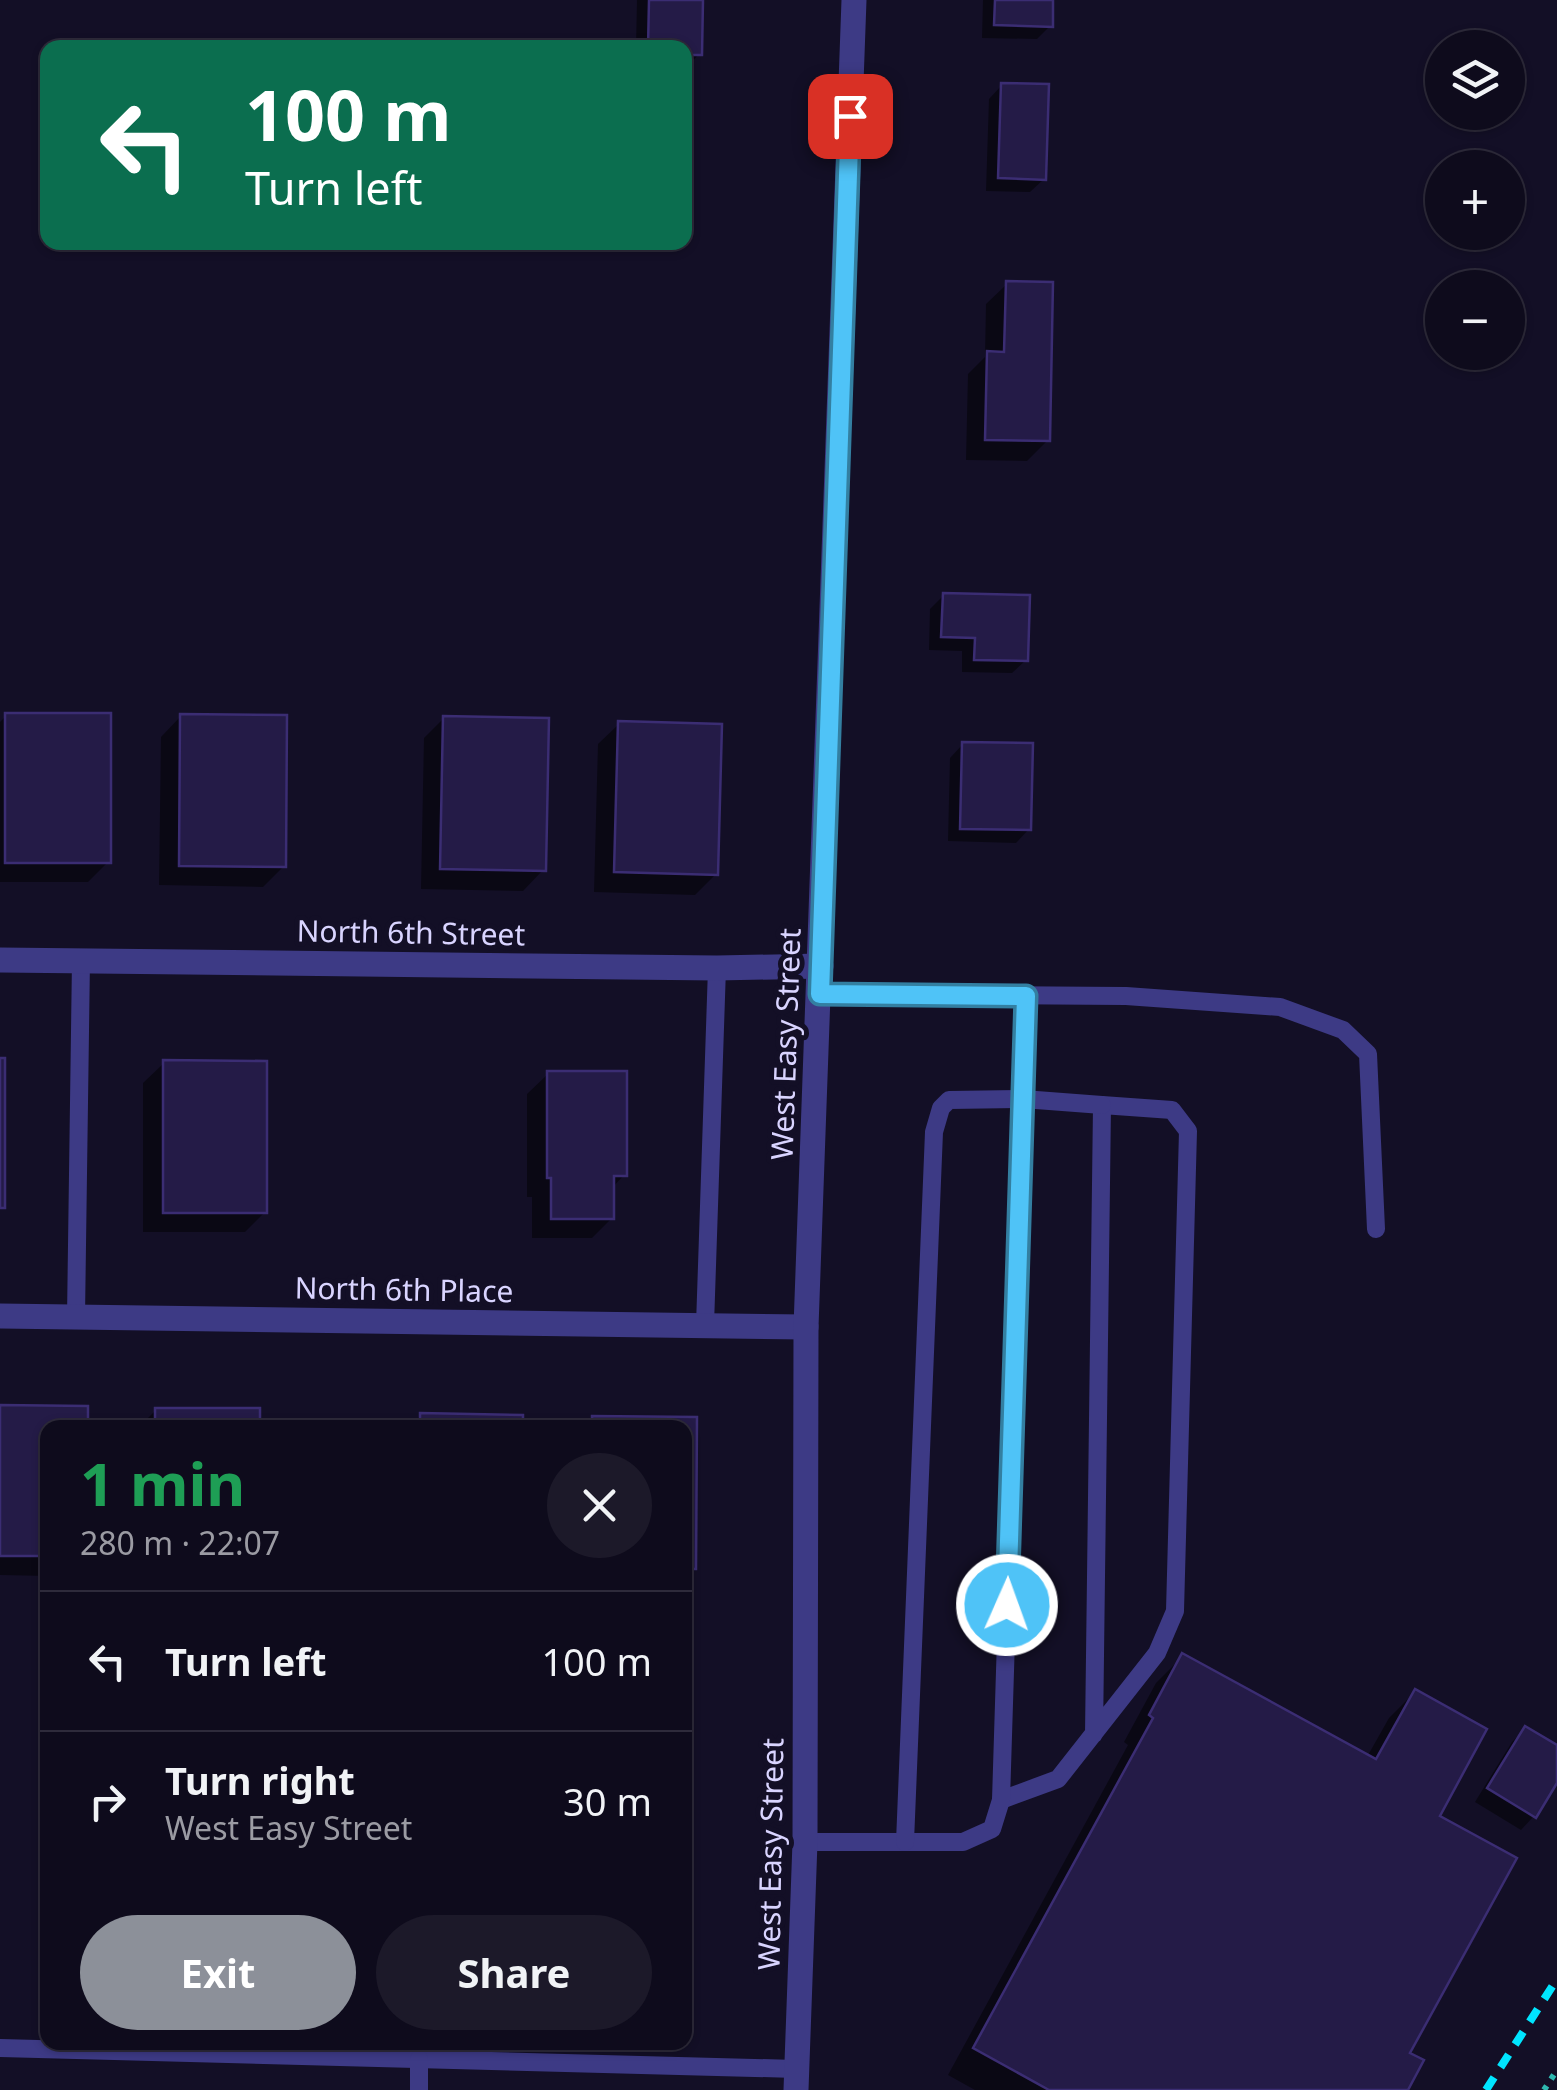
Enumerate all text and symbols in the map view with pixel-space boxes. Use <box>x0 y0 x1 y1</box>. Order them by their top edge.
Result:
map controls <box>1425 30 1525 370</box>
button: layers <box>1425 30 1525 130</box>
text: 100 m <box>245 66 452 162</box>
pin <box>808 74 893 159</box>
icon: left <box>80 80 210 210</box>
icon: arrive <box>823 89 878 144</box>
button: + <box>1425 150 1525 250</box>
text: Turn left <box>245 157 422 218</box>
button: − <box>1425 270 1525 370</box>
street label: North 6th Street <box>296 910 526 954</box>
street label: West Easy Street <box>760 927 810 1161</box>
street label: North 6th Place <box>294 1267 514 1311</box>
text: 1 min <box>80 1442 245 1524</box>
button: close <box>547 1453 652 1558</box>
text: 280 m · 22:07 <box>80 1521 280 1564</box>
position arrow <box>955 1553 1059 1657</box>
icon: left <box>80 1634 135 1689</box>
text: Turn left <box>165 1635 327 1687</box>
text: 100 m <box>541 1635 652 1687</box>
street label: West Easy Street <box>747 1738 793 1970</box>
text: Turn right <box>165 1754 355 1806</box>
icon: right <box>80 1774 135 1829</box>
text: 30 m <box>563 1775 652 1827</box>
text: West Easy Street <box>165 1806 412 1849</box>
button: Exit <box>80 1915 356 2030</box>
button: Share <box>376 1915 652 2030</box>

